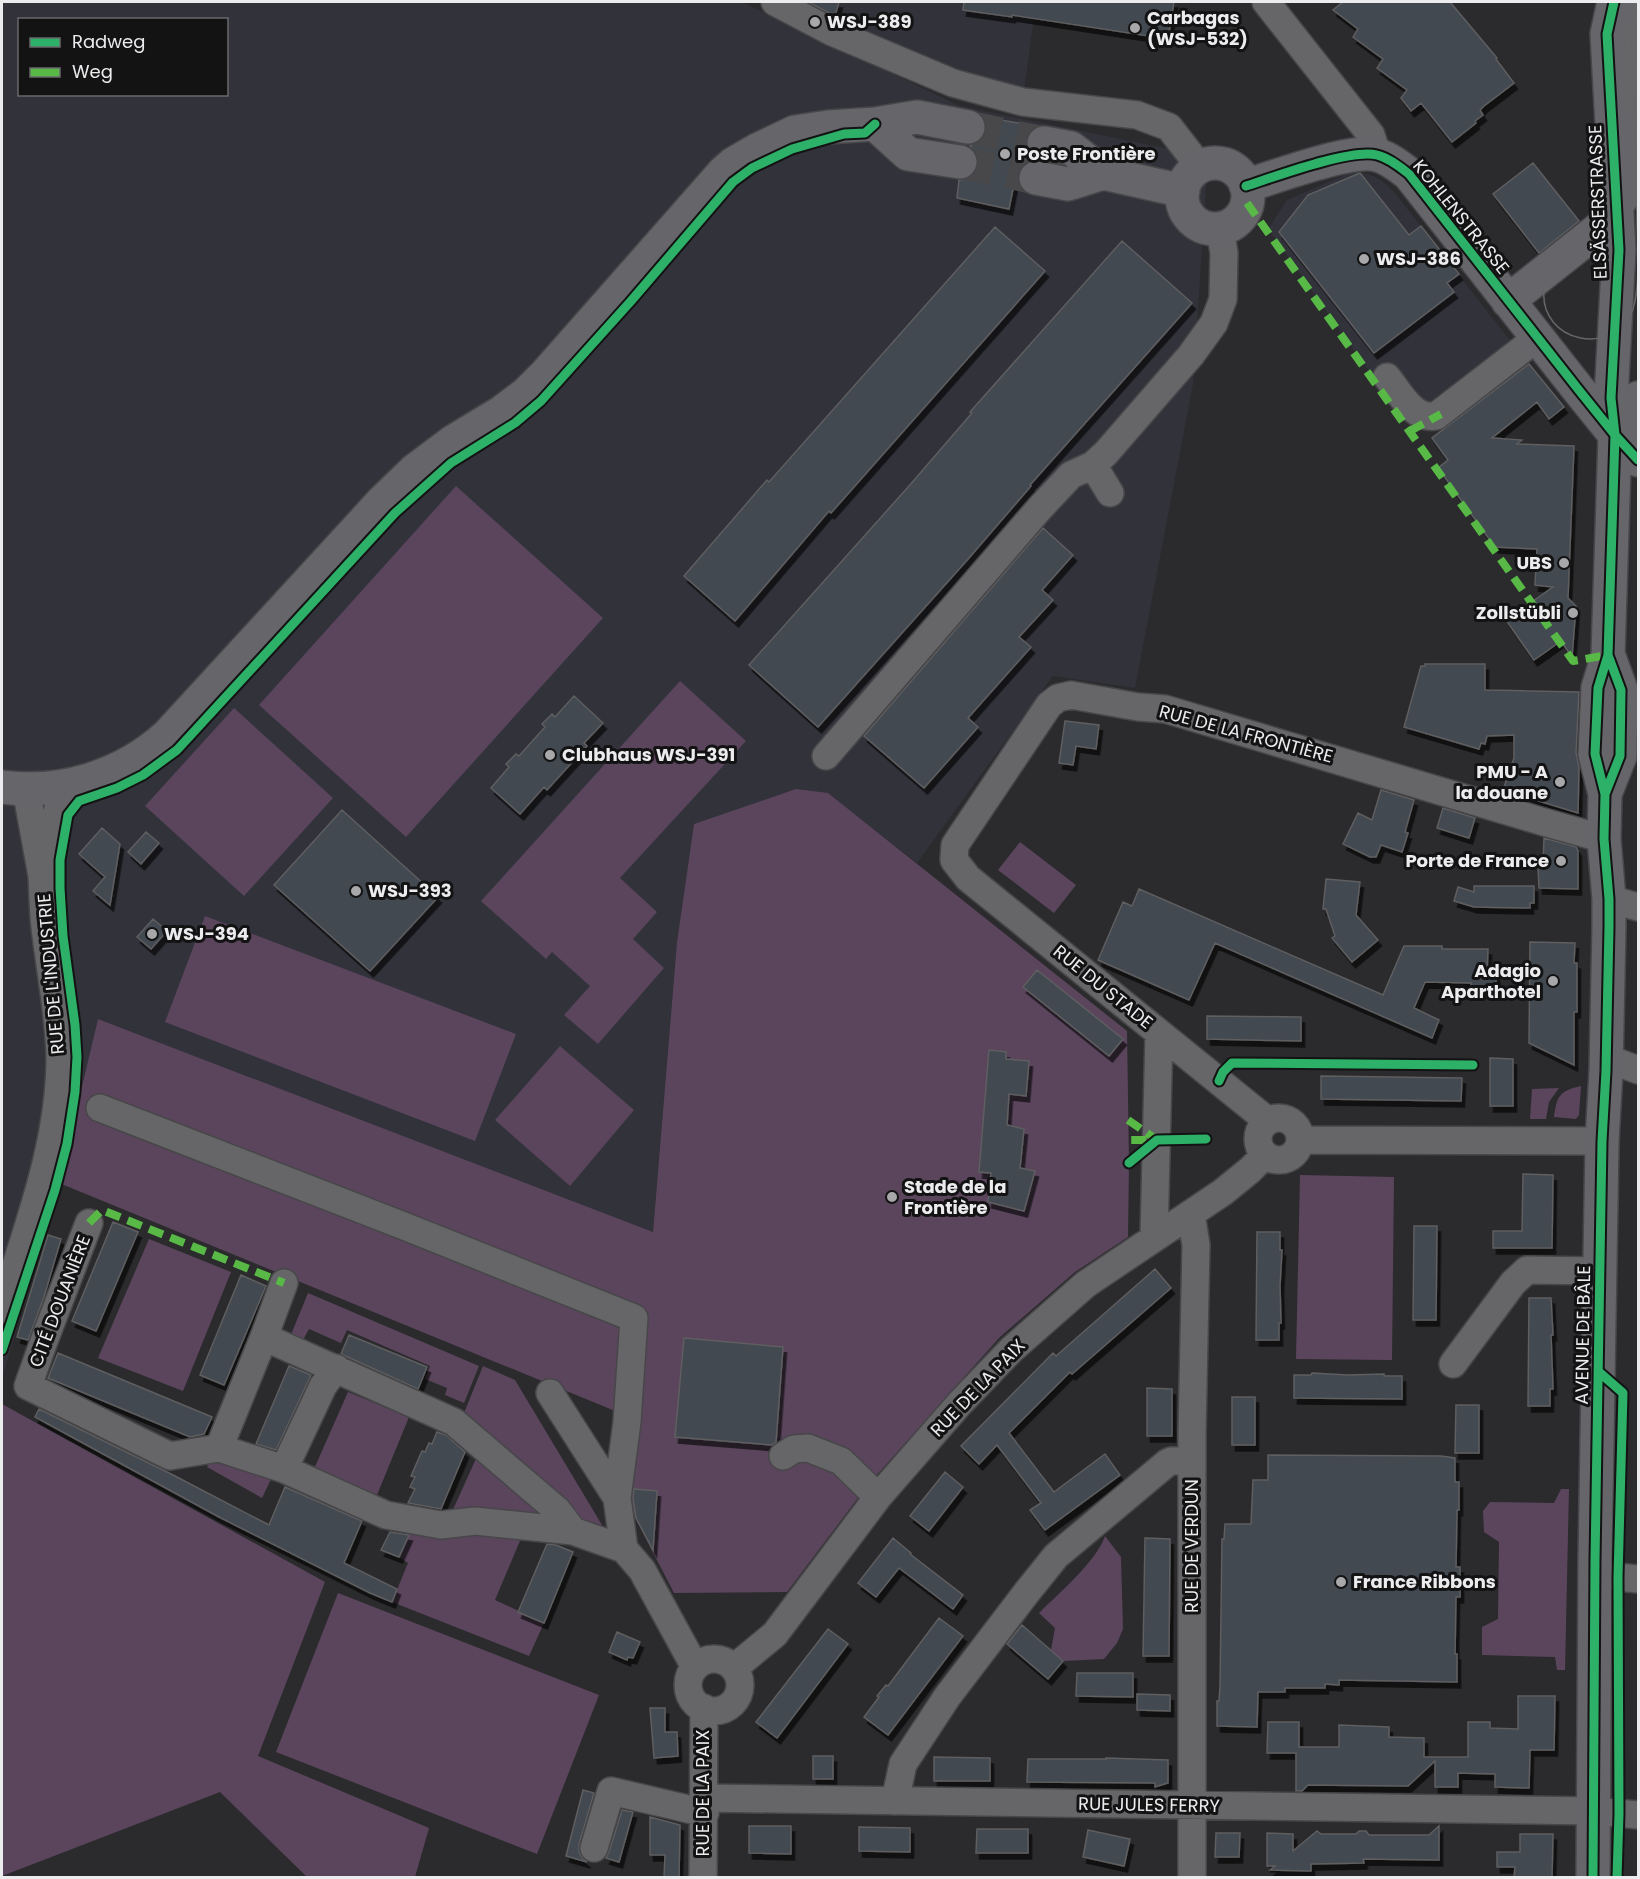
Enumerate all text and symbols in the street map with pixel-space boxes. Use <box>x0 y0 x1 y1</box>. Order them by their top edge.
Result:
place label: Carbagas (WSJ-532) <box>1147 5 1248 51</box>
place label: WSJ-389 <box>827 9 911 34</box>
marker: WSJ-389 <box>808 15 822 29</box>
legend <box>18 18 228 96</box>
marker: Carbagas (WSJ-532) <box>1128 21 1142 35</box>
text: Radweg <box>72 29 145 54</box>
text: Weg <box>72 59 113 84</box>
street label: ELSÄSSERSTRASSE <box>1582 124 1613 280</box>
place label: Poste Frontière <box>1017 141 1156 166</box>
marker: Poste Frontière <box>998 147 1012 161</box>
street label: KOHLENSTRASSE <box>1407 154 1515 279</box>
place label: WSJ-386 <box>1376 246 1461 271</box>
marker: WSJ-386 <box>1357 252 1371 266</box>
place label: UBS <box>1516 550 1552 575</box>
marker: UBS <box>1557 556 1571 570</box>
place label: Zollstübli <box>1476 600 1561 625</box>
marker: Zollstübli <box>1566 606 1580 620</box>
street label: RUE DE LA FRONTIÈRE <box>1156 698 1336 769</box>
place label: Clubhaus WSJ-391 <box>562 742 735 767</box>
marker: Clubhaus WSJ-391 <box>543 748 557 762</box>
place label: PMU - A la douane <box>1455 759 1548 805</box>
marker: PMU - A la douane <box>1553 775 1567 789</box>
place label: Porte de France <box>1405 848 1549 873</box>
marker: Porte de France <box>1554 854 1568 868</box>
place label: WSJ-393 <box>368 878 452 903</box>
marker: WSJ-393 <box>349 884 363 898</box>
street label: RUE DE L'INDUSTRIE <box>31 893 70 1056</box>
place label: WSJ-394 <box>164 921 249 946</box>
marker: WSJ-394 <box>145 927 159 941</box>
street label: RUE DU STADE <box>1048 939 1158 1034</box>
place label: Adagio Aparthotel <box>1441 958 1541 1004</box>
marker: Adagio Aparthotel <box>1546 974 1560 988</box>
place label: Stade de la Frontière <box>904 1174 1006 1220</box>
marker: Stade de la Frontière <box>885 1190 899 1204</box>
street label: CITÉ DOUANIÈRE <box>23 1231 96 1371</box>
street label: AVENUE DE BÂLE <box>1569 1265 1596 1405</box>
street label: RUE DE LA PAIX <box>925 1333 1031 1442</box>
street label: RUE DE VERDUN <box>1179 1479 1204 1613</box>
place label: France Ribbons <box>1353 1569 1496 1594</box>
marker: France Ribbons <box>1334 1575 1348 1589</box>
street label: RUE DE LA PAIX <box>690 1730 715 1856</box>
street label: RUE JULES FERRY <box>1078 1791 1221 1818</box>

